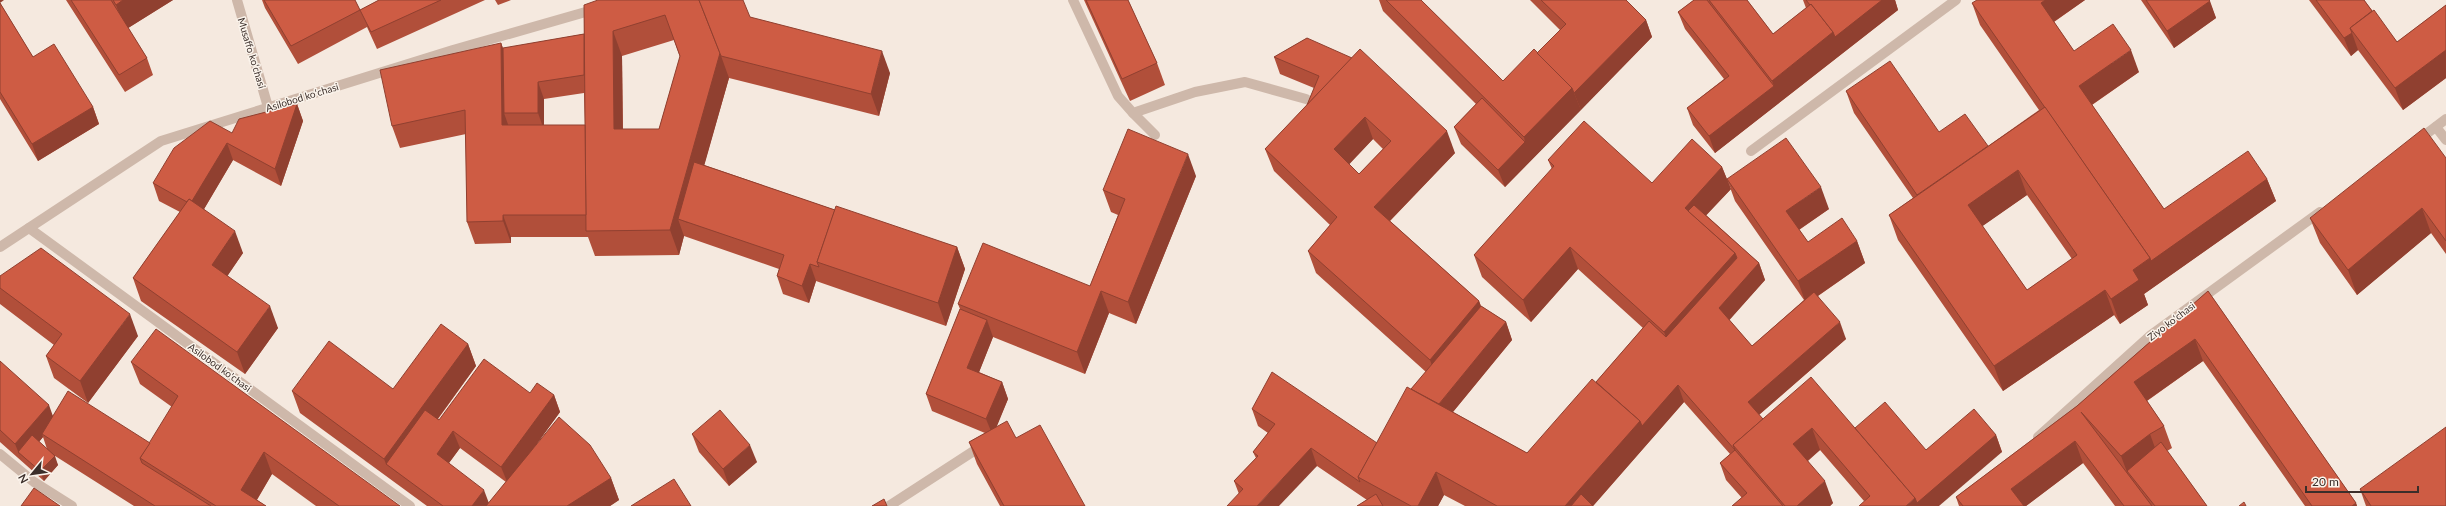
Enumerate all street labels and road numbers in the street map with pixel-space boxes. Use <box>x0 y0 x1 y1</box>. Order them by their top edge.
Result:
street label: Musaffo koʻchasi <box>236 16 268 90</box>
street label: Asilobod koʻchasi <box>264 80 340 114</box>
street label: Ziyo koʻchasi <box>2145 299 2197 343</box>
street label: Asilobod ko'chasi <box>186 340 254 394</box>

